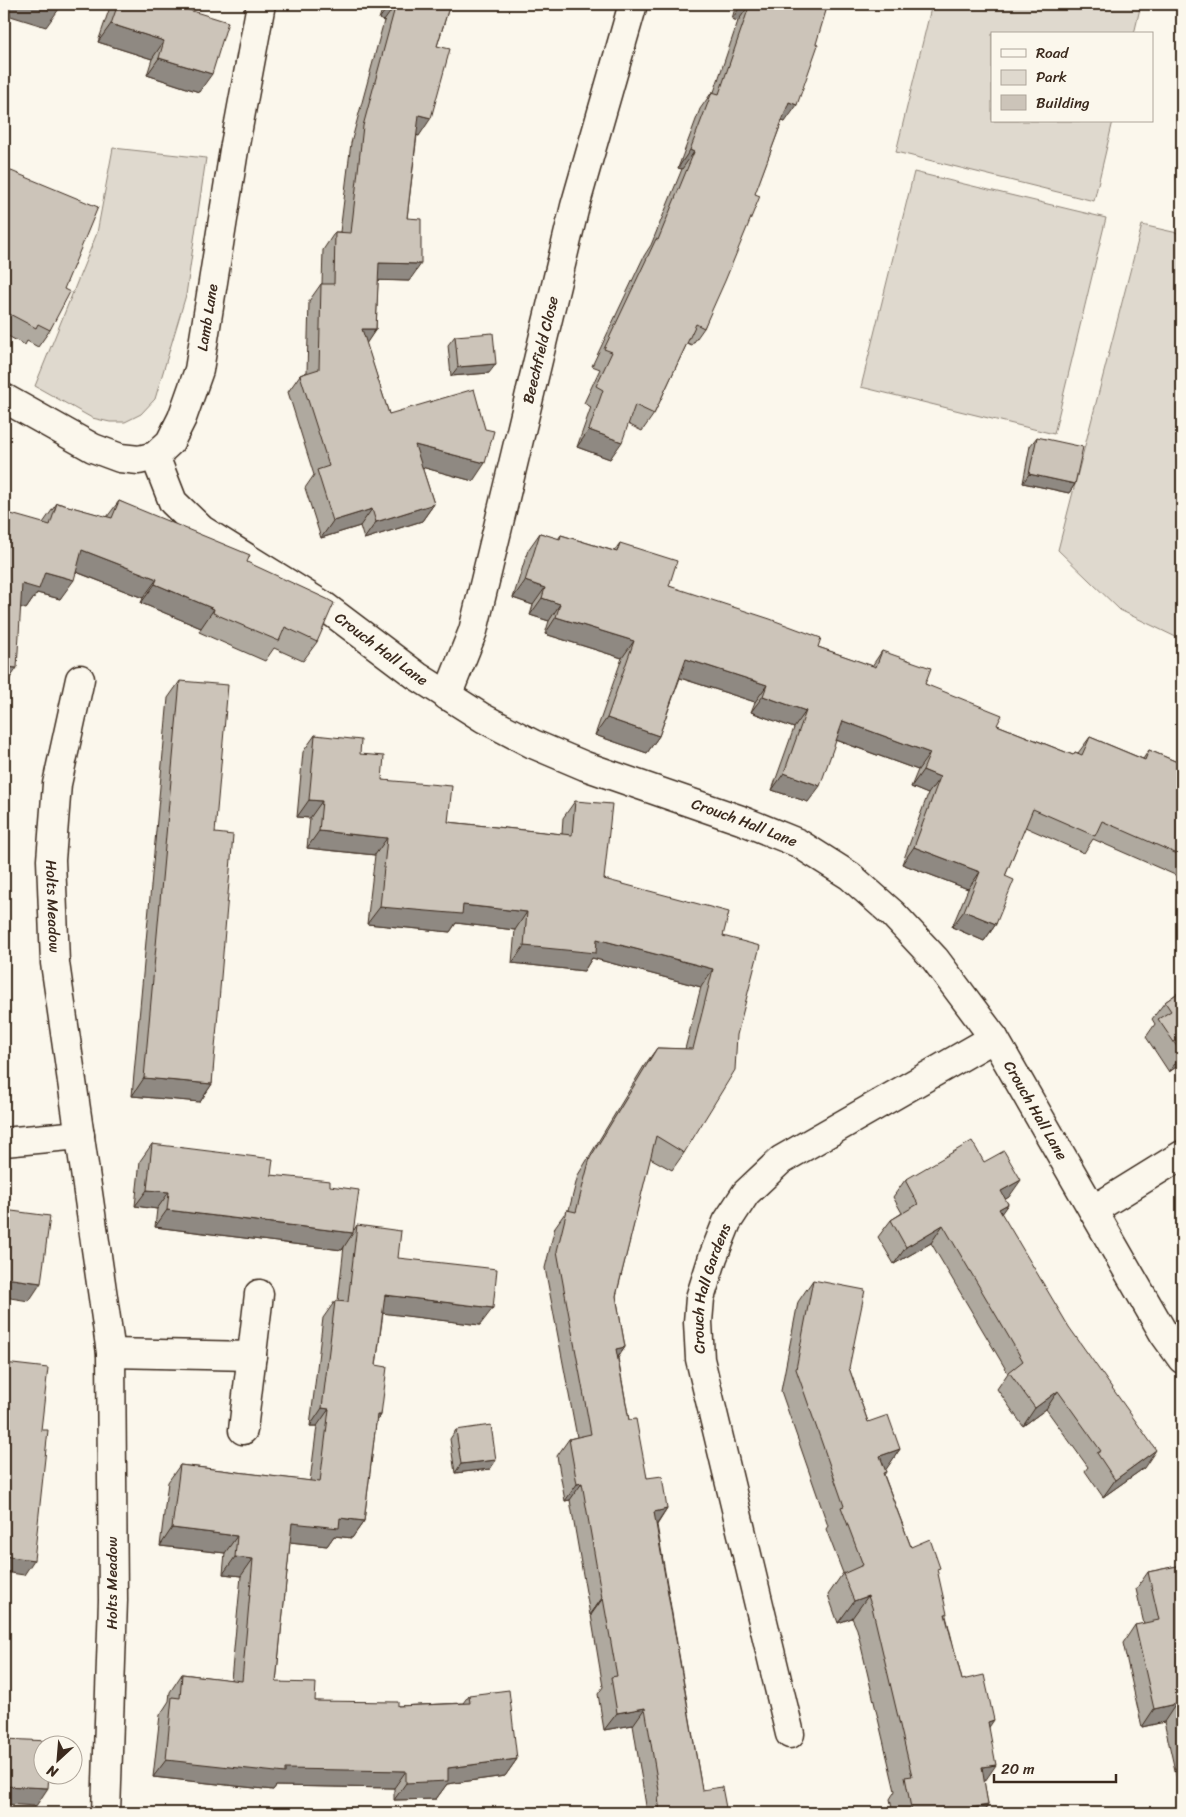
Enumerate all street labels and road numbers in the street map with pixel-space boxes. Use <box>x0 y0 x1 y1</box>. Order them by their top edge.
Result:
street label: Lamb Lane <box>189 282 226 353</box>
street label: Beechfield Close <box>515 293 566 406</box>
street label: Crouch Hall Lane <box>329 605 433 693</box>
street label: Crouch Hall Lane <box>688 791 802 855</box>
street label: Holts Meadow <box>38 859 68 954</box>
street label: Crouch Hall Lane <box>997 1056 1075 1165</box>
street label: Crouch Hall Gardens <box>685 1219 738 1354</box>
street label: Holts Meadow <box>99 1536 125 1630</box>

